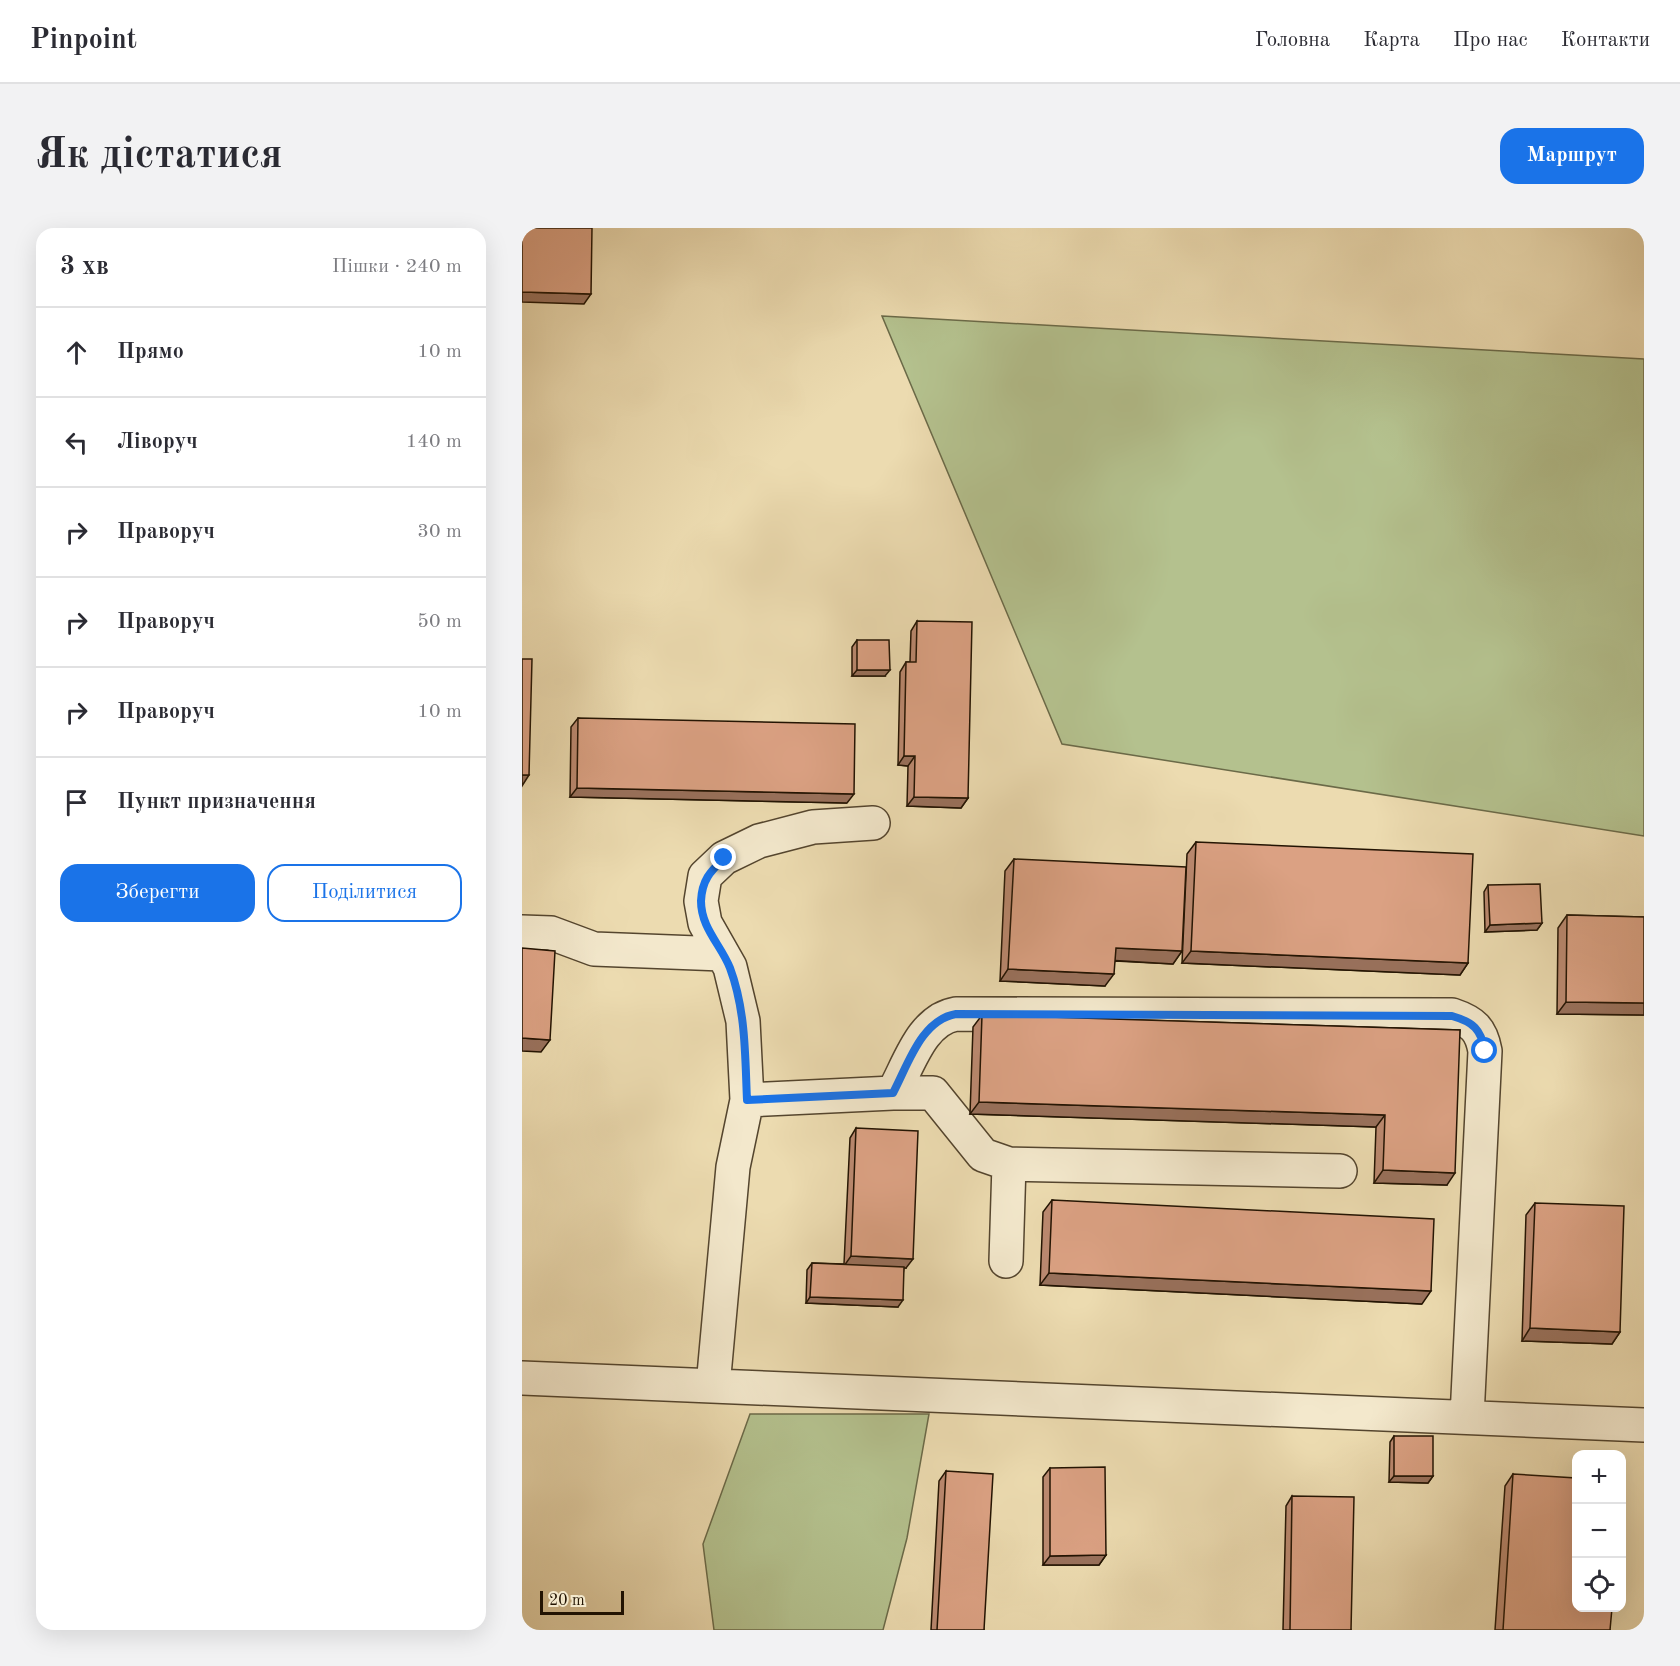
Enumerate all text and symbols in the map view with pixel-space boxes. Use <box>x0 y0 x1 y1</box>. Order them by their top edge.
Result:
text: Pinpoint <box>30 27 137 55</box>
text: Головна <box>1255 30 1330 51</box>
text: Карта <box>1363 30 1420 51</box>
text: Про нас <box>1453 30 1528 51</box>
text: Контакти <box>1561 30 1650 51</box>
button: Маршрут <box>1500 128 1644 184</box>
text: Як дістатися <box>36 135 283 177</box>
text: 3 хв <box>60 254 109 280</box>
text: Пішки · 240 m <box>332 257 462 277</box>
icon: ahead <box>60 336 93 369</box>
text: Прямо <box>117 341 184 363</box>
text: 10 m <box>417 342 462 362</box>
icon: left <box>60 426 93 459</box>
text: Ліворуч <box>117 431 198 453</box>
text: 140 m <box>406 432 462 452</box>
icon: right <box>60 516 93 549</box>
text: Праворуч <box>117 521 215 543</box>
text: 30 m <box>417 522 462 542</box>
icon: right <box>60 606 93 639</box>
text: Праворуч <box>117 611 215 633</box>
text: 50 m <box>417 612 462 632</box>
icon: right <box>60 696 93 729</box>
text: Праворуч <box>117 701 215 723</box>
text: 10 m <box>417 702 462 722</box>
icon: arrive <box>60 786 93 819</box>
text: Пункт призначення <box>117 791 316 813</box>
route end <box>710 844 736 870</box>
button: Зберегти <box>60 864 255 922</box>
button: Поділитися <box>267 864 462 922</box>
route start <box>1471 1037 1497 1063</box>
map controls <box>1572 1450 1626 1612</box>
button: + <box>1572 1450 1626 1504</box>
button: − <box>1572 1504 1626 1558</box>
button: locate <box>1572 1558 1626 1612</box>
scale bar <box>540 1588 624 1616</box>
text: 20 m <box>549 1593 585 1609</box>

